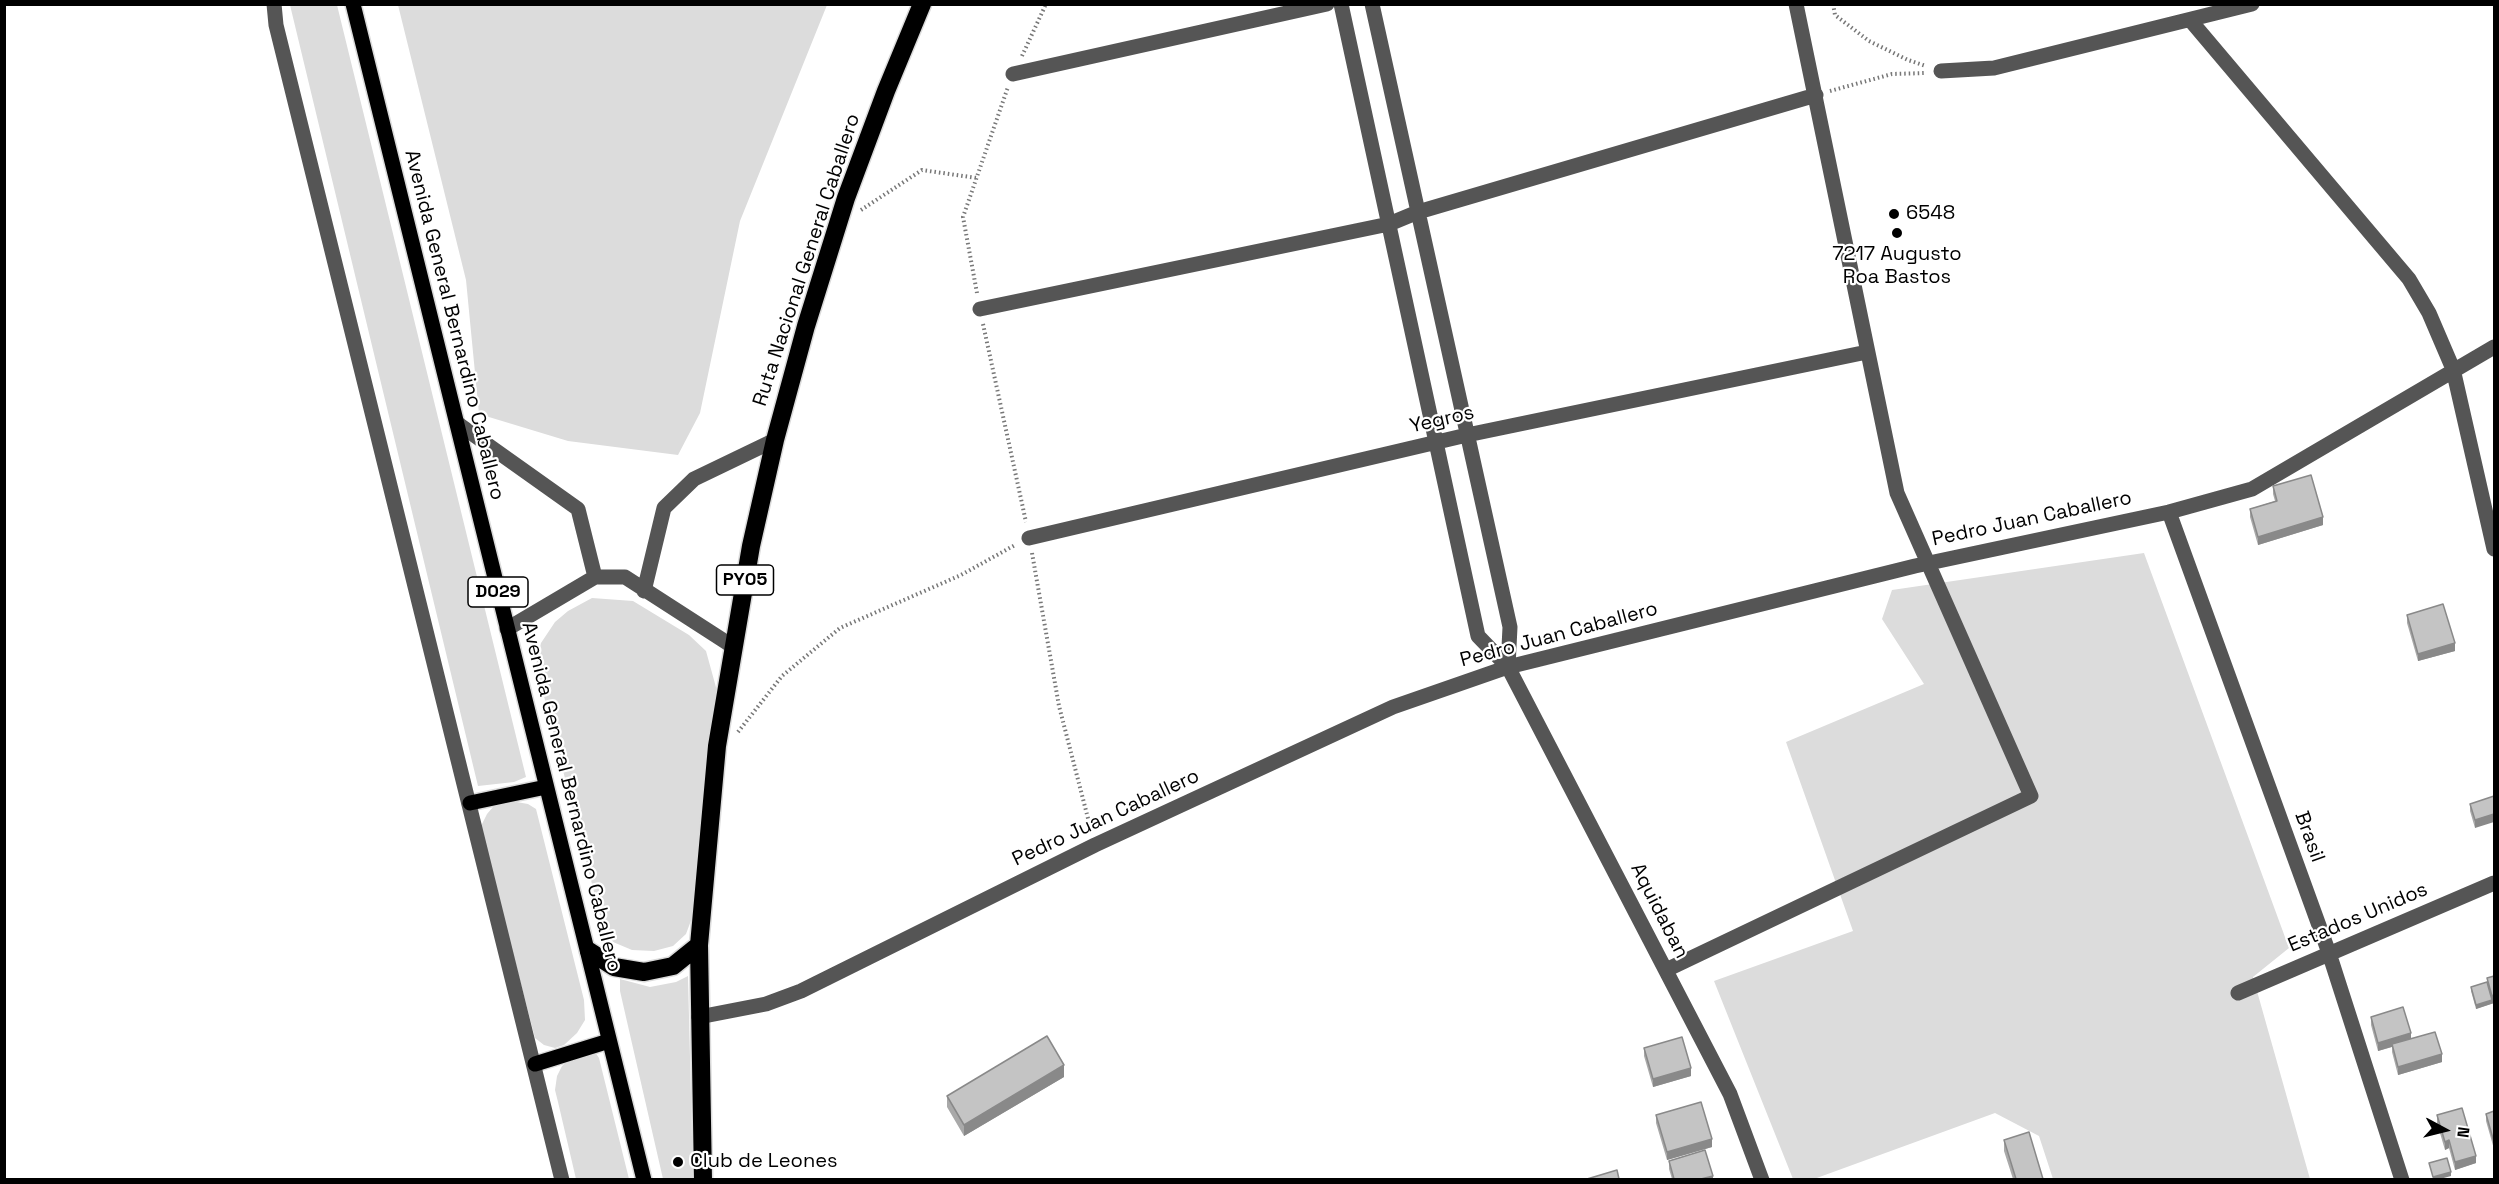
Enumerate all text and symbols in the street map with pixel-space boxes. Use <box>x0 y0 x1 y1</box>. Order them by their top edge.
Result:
street label: Ruta Nacional General Caballero <box>748 111 866 409</box>
street label: Avenida General Bernardino Caballero <box>399 147 509 503</box>
place label: 6548 <box>1906 202 1955 226</box>
marker: 6548 <box>1887 207 1901 221</box>
marker: 7217 Augusto Roa Bastos <box>1890 226 1904 240</box>
place label: 7217 Augusto Roa Bastos <box>1832 243 1962 290</box>
street label: Yegros <box>1408 401 1476 439</box>
street label: Pedro Juan Caballero <box>1930 486 2134 552</box>
road number: PY05 <box>716 565 774 595</box>
road number: D029 <box>468 577 528 607</box>
street label: Pedro Juan Caballero <box>1458 597 1660 673</box>
street label: Avenida General Bernardino Caballero <box>516 619 626 975</box>
street label: Pedro Juan Caballero <box>1009 764 1203 872</box>
street label: Brasil <box>2289 808 2329 866</box>
street label: Aquidaban <box>1625 859 1693 963</box>
street label: Estados Unidos <box>2285 878 2431 958</box>
north arrow <box>2415 1100 2475 1160</box>
text: N <box>2452 1126 2474 1139</box>
place label: Club de Leones <box>690 1150 838 1174</box>
marker: Club de Leones <box>671 1155 685 1169</box>

